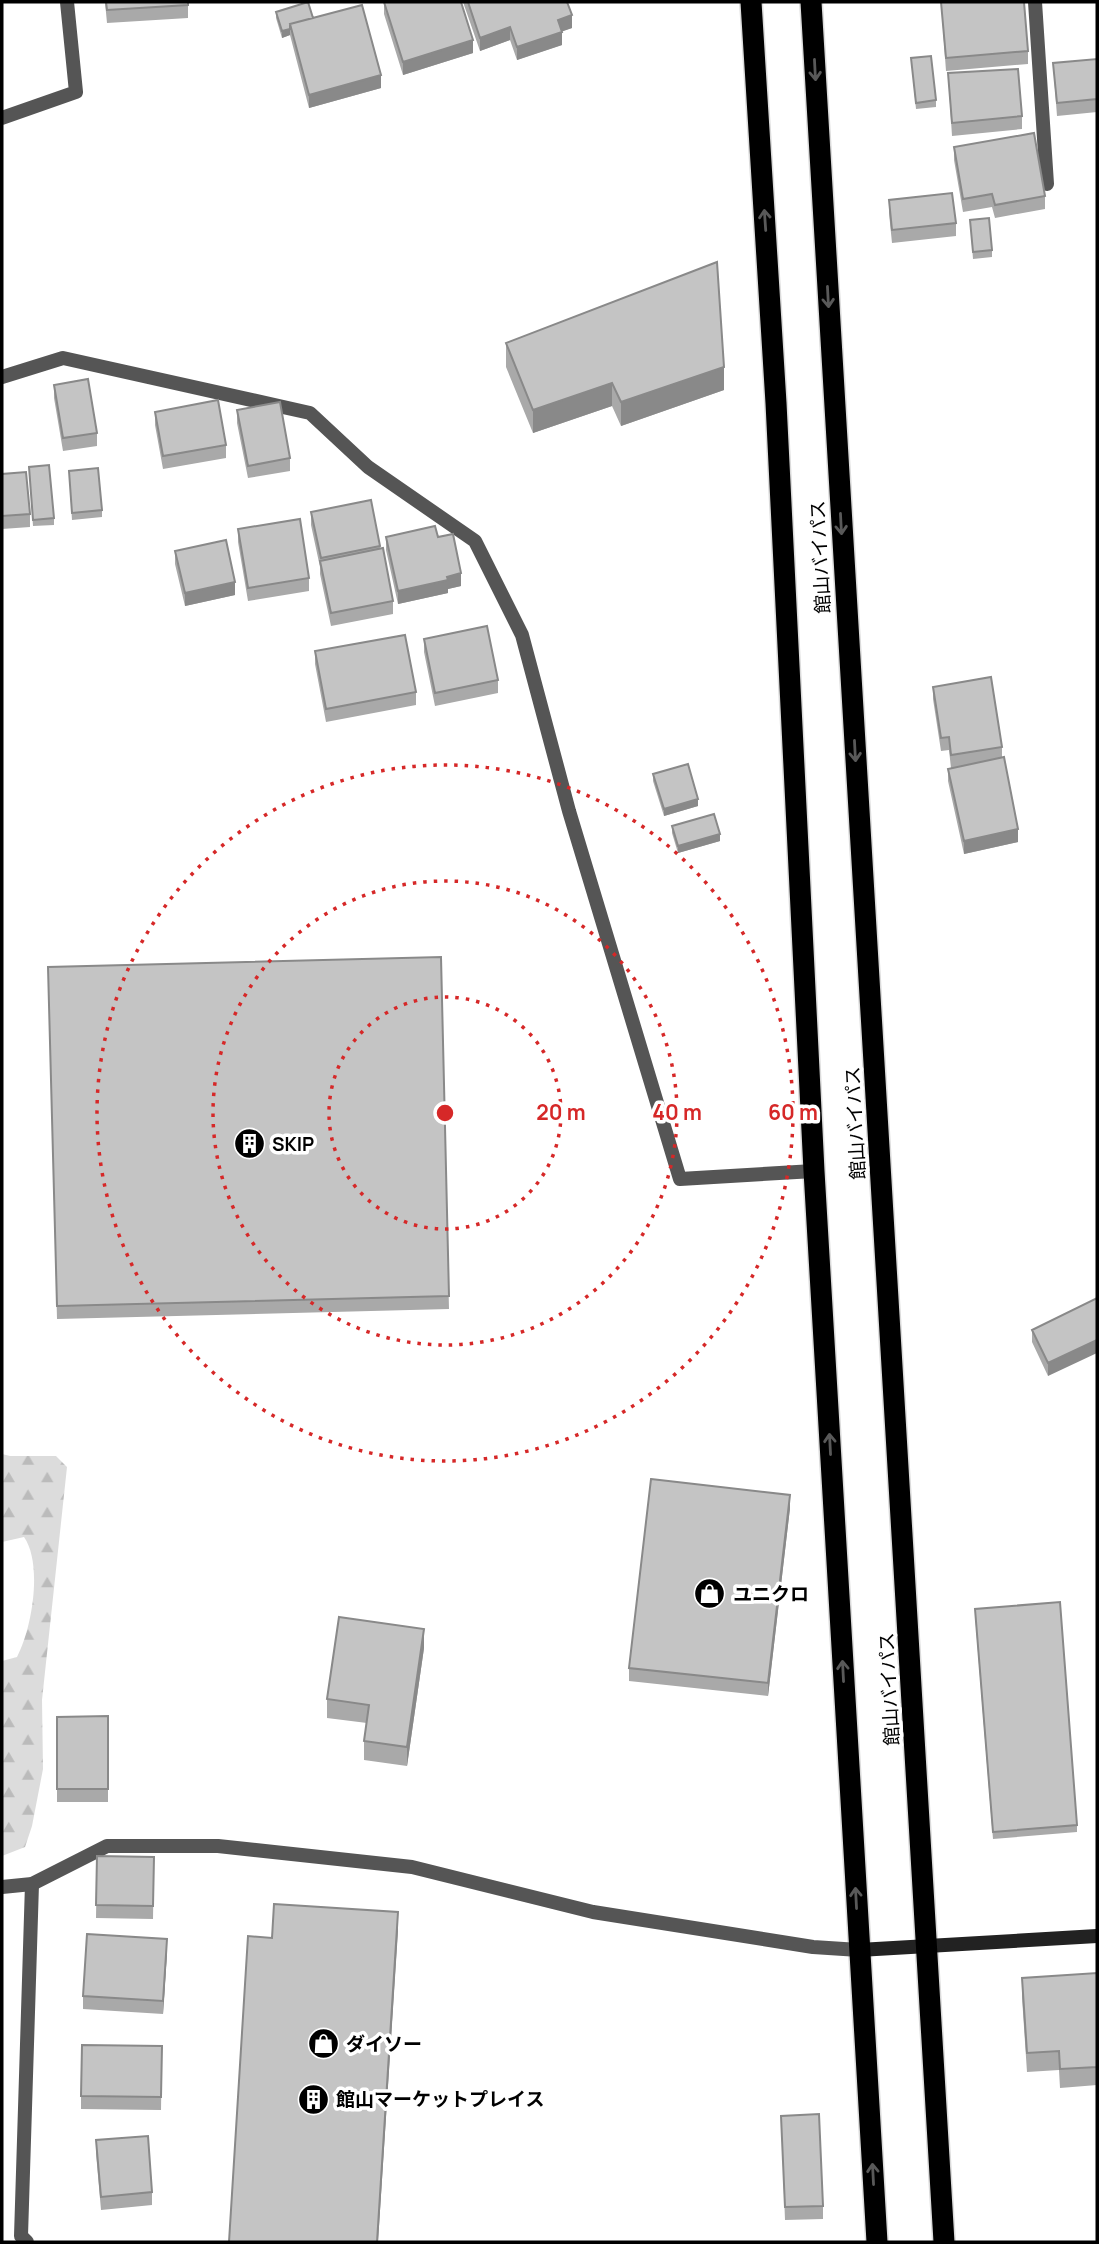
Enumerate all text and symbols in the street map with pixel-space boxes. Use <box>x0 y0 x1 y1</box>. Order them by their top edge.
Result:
one-way arrow <box>809 58 822 81</box>
one-way arrow <box>758 209 771 232</box>
one-way arrow <box>822 285 835 308</box>
street label: 館山バイパス <box>804 500 836 614</box>
one-way arrow <box>835 512 848 535</box>
one-way arrow <box>849 739 862 762</box>
street label: 館山バイパス <box>839 1066 871 1180</box>
text: 20 m <box>536 1098 586 1126</box>
text: 40 m <box>652 1098 702 1126</box>
text: 60 m <box>768 1098 818 1126</box>
centre of rings <box>433 1101 457 1125</box>
building icon: SKIP <box>232 1127 266 1161</box>
place label: SKIP <box>272 1131 314 1157</box>
one-way arrow <box>823 1433 836 1456</box>
shop icon: ユニクロ <box>693 1577 727 1611</box>
place label: ユニクロ <box>733 1581 809 1607</box>
street label: 館山バイパス <box>873 1632 905 1746</box>
one-way arrow <box>836 1660 849 1683</box>
one-way arrow <box>849 1887 862 1910</box>
shop icon: ダイソー <box>306 2027 340 2061</box>
place label: ダイソー <box>346 2031 422 2057</box>
building icon: 館山マーケットプレイス <box>296 2082 330 2116</box>
place label: 館山マーケットプレイス <box>336 2086 544 2112</box>
one-way arrow <box>866 2163 879 2186</box>

